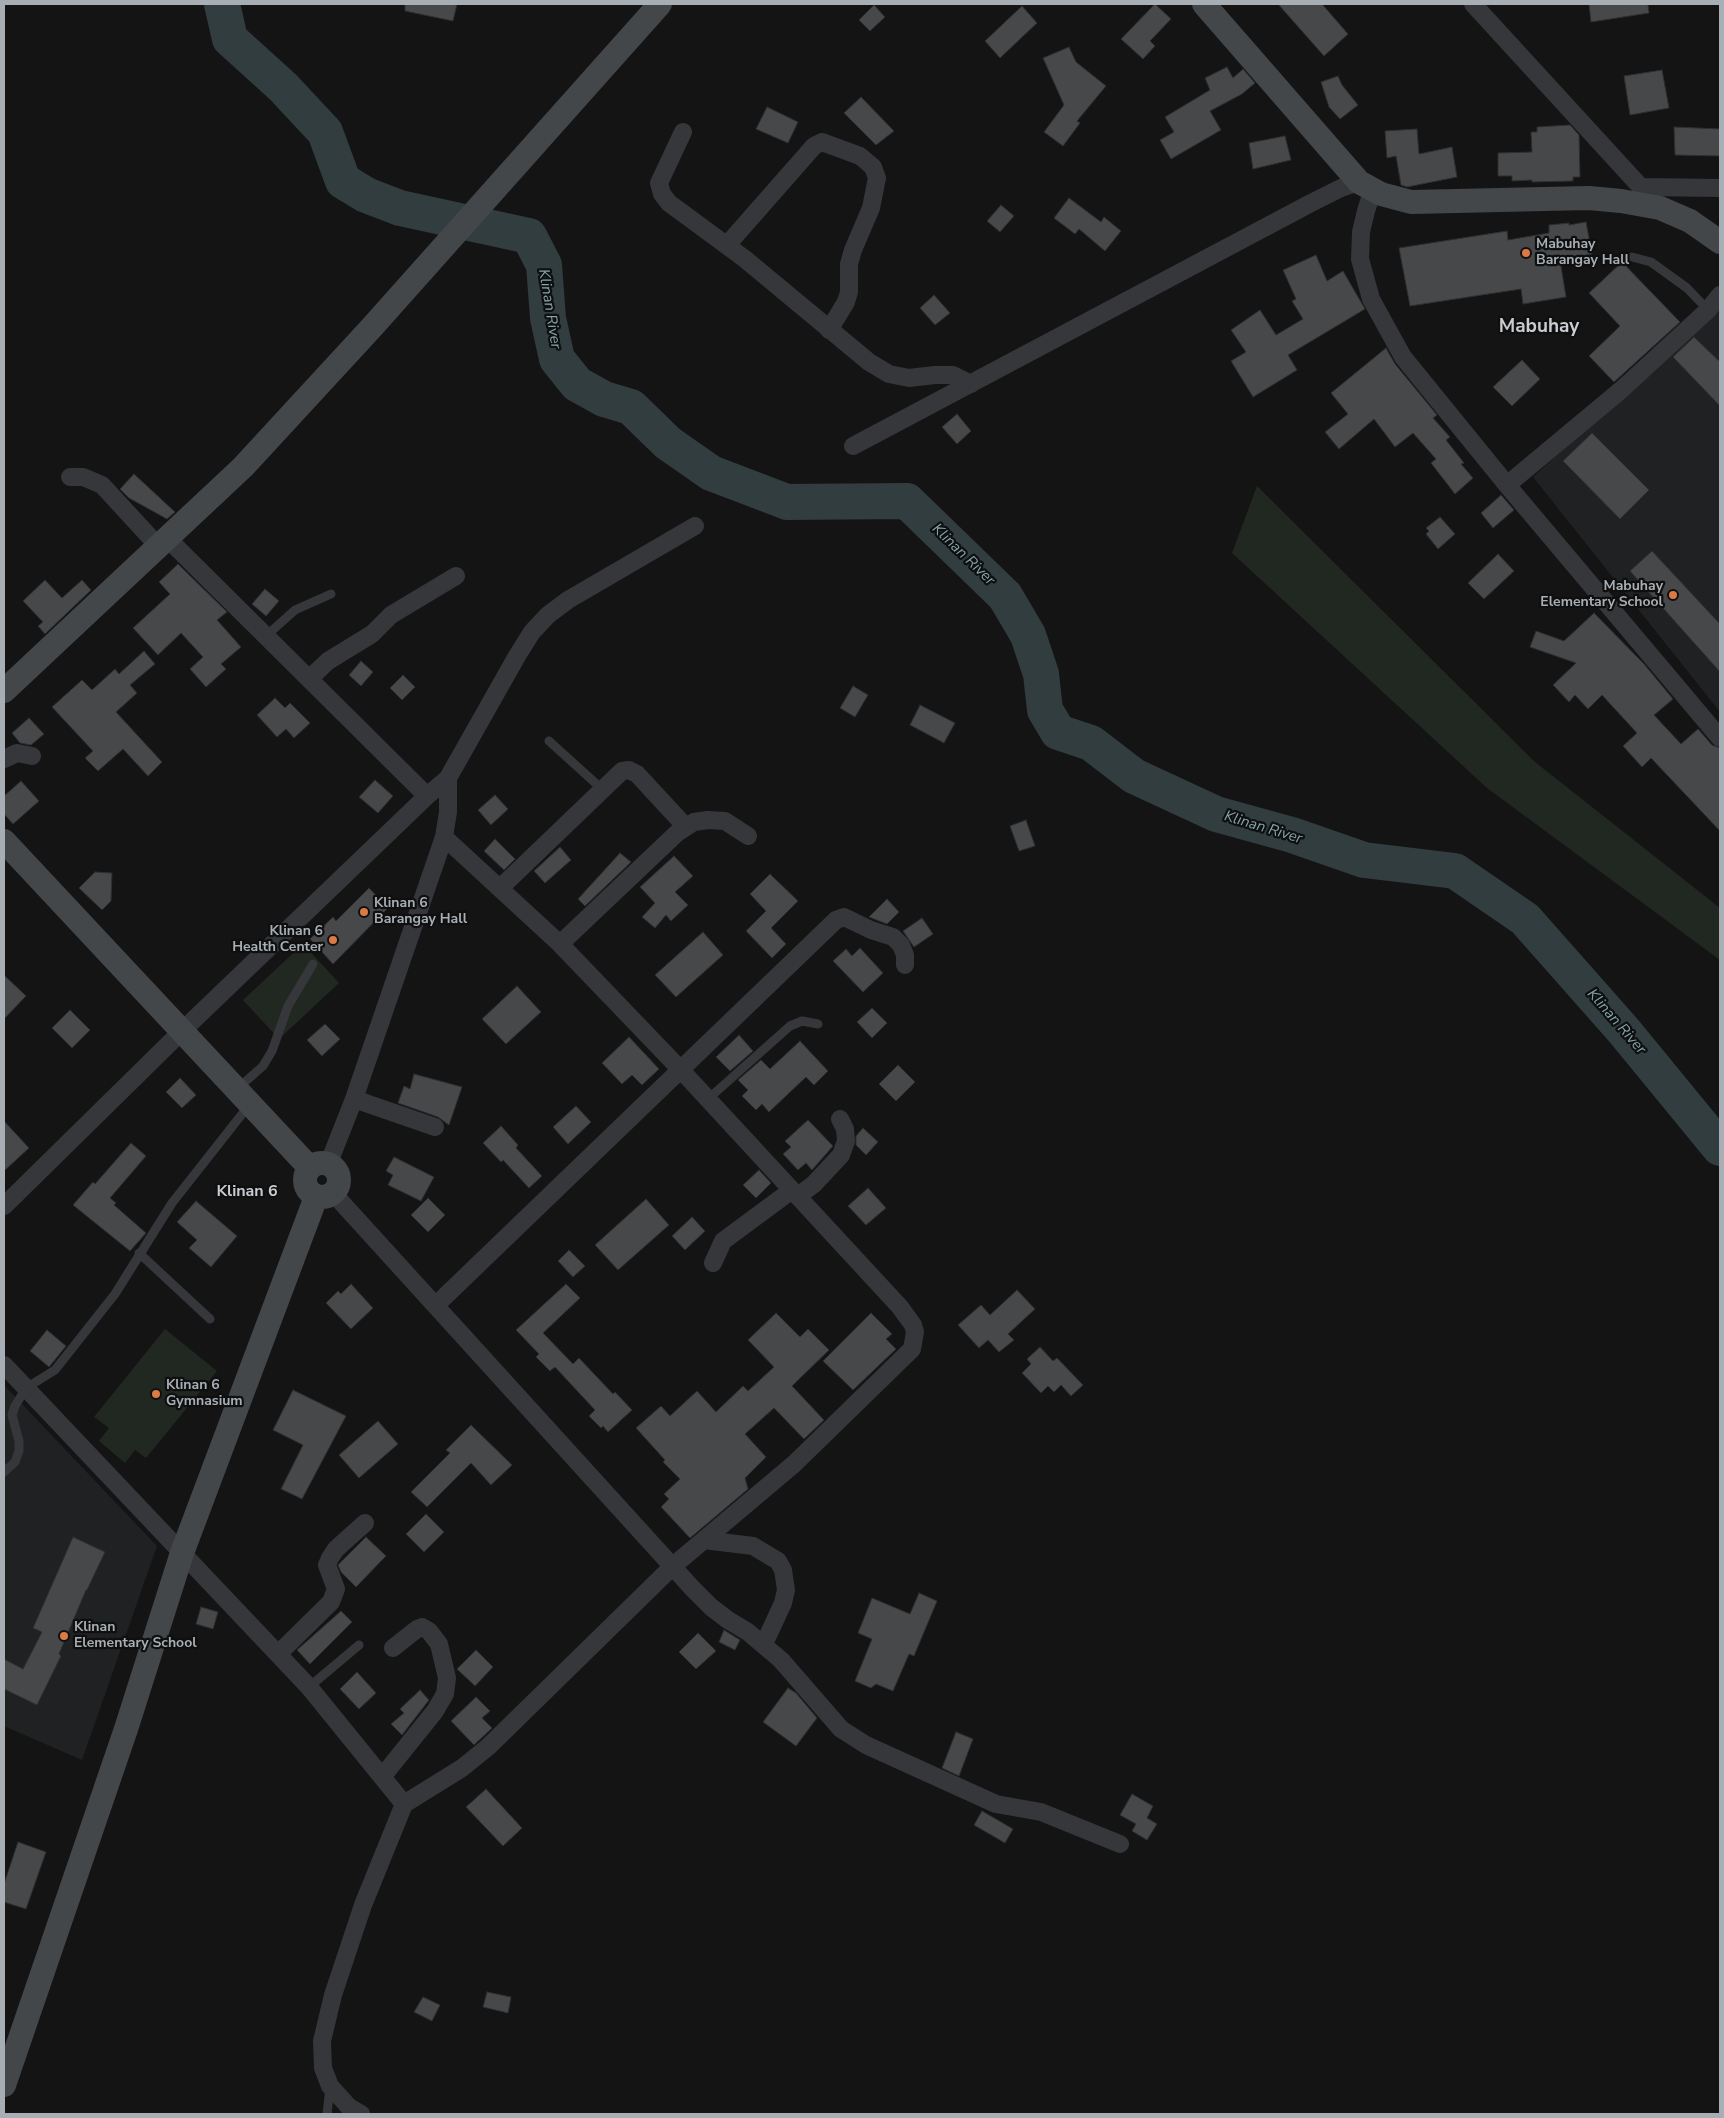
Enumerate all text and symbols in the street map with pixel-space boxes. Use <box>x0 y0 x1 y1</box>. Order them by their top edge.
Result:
place label: Mabuhay Barangay Hall <box>1536 237 1629 270</box>
marker: Mabuhay Barangay Hall <box>1520 247 1532 259</box>
water label: Klinan River <box>534 268 564 350</box>
district label: Mabuhay <box>1499 316 1579 338</box>
water label: Klinan River <box>928 521 998 589</box>
place label: Mabuhay Elementary School <box>1540 579 1663 612</box>
marker: Mabuhay Elementary School <box>1667 589 1679 601</box>
water label: Klinan River <box>1222 808 1304 848</box>
place label: Klinan 6 Barangay Hall <box>374 896 467 929</box>
marker: Klinan 6 Barangay Hall <box>358 906 370 918</box>
place label: Klinan 6 Health Center <box>232 924 323 956</box>
marker: Klinan 6 Health Center <box>327 934 339 946</box>
water label: Klinan River <box>1583 986 1649 1058</box>
district label: Klinan 6 <box>216 1182 278 1202</box>
place label: Klinan 6 Gymnasium <box>166 1378 243 1410</box>
marker: Klinan 6 Gymnasium <box>150 1388 162 1400</box>
place label: Klinan Elementary School <box>74 1620 197 1652</box>
marker: Klinan Elementary School <box>58 1630 70 1642</box>

